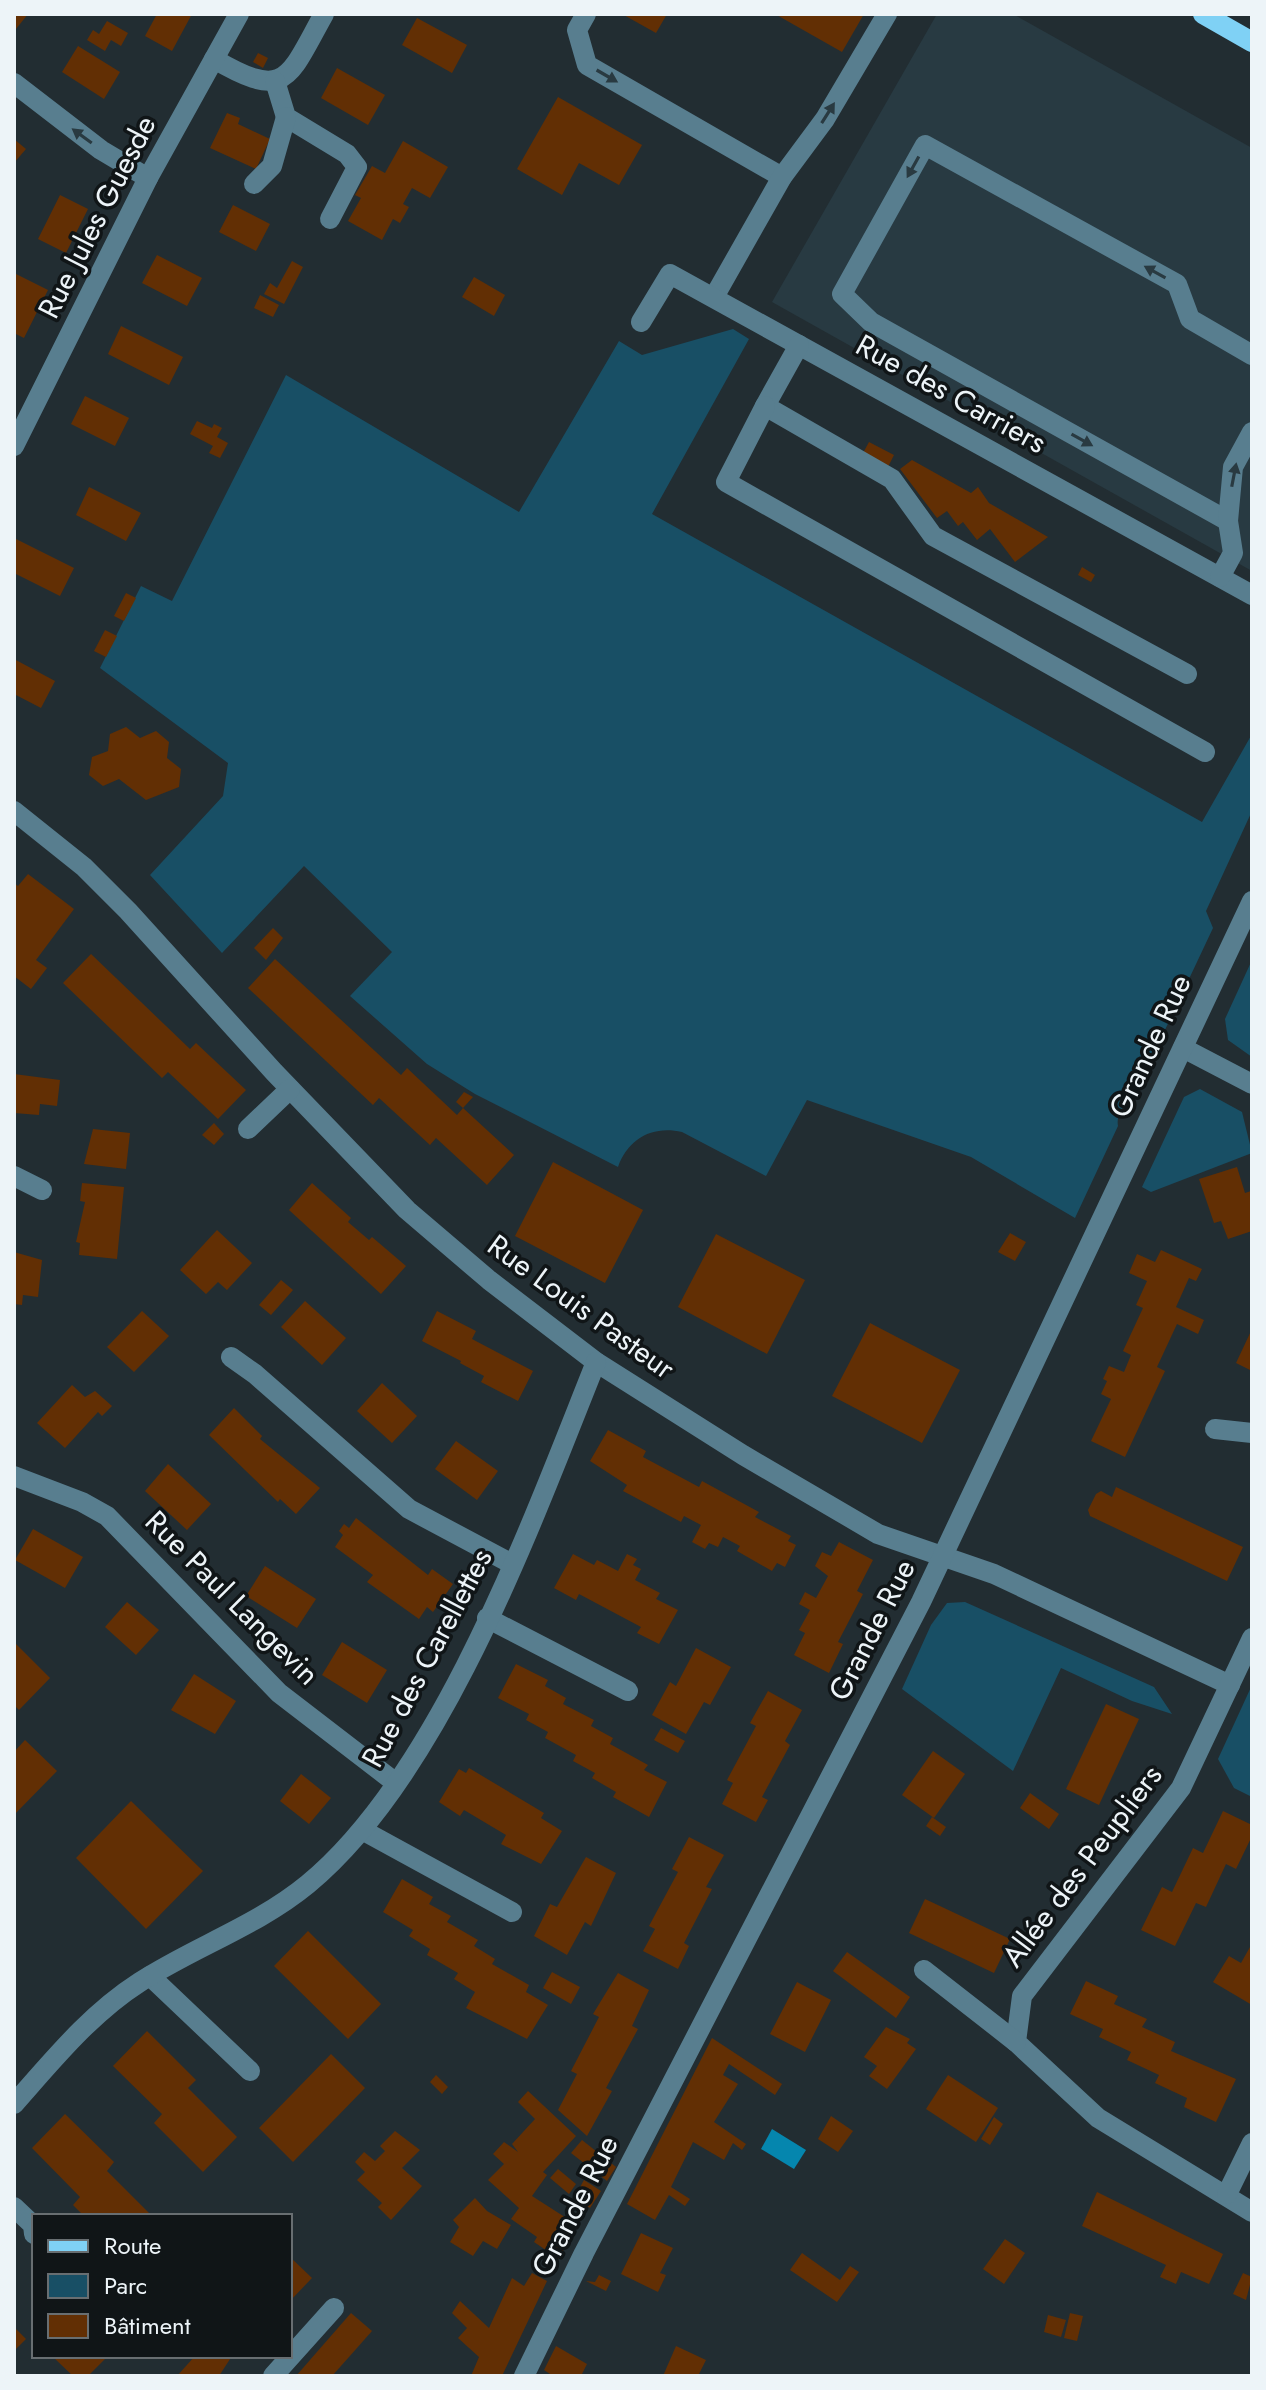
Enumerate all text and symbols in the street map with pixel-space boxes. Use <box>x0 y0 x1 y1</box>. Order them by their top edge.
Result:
one-way arrow <box>596 69 618 83</box>
one-way arrow <box>820 102 834 124</box>
street label: Rue Jules Guesde <box>27 108 166 326</box>
one-way arrow <box>72 129 92 145</box>
one-way arrow <box>906 155 920 178</box>
one-way arrow <box>1144 265 1166 279</box>
street label: Rue des Carriers <box>848 323 1054 464</box>
one-way arrow <box>1071 433 1093 447</box>
one-way arrow <box>1228 462 1240 487</box>
street label: Grande Rue <box>1098 967 1201 1124</box>
street label: Rue Louis Pasteur <box>479 1224 684 1390</box>
street label: Rue Paul Langevin <box>135 1501 329 1695</box>
street label: Rue des Carellettes <box>351 1541 502 1775</box>
street label: Grande Rue <box>818 1552 926 1708</box>
street label: Allée des Peupliers <box>991 1756 1172 1976</box>
street label: Grande Rue <box>521 2128 629 2284</box>
legend <box>32 2214 292 2358</box>
text: Route <box>104 2228 161 2263</box>
text: Parc <box>104 2268 147 2303</box>
text: Bâtiment <box>104 2308 191 2343</box>

